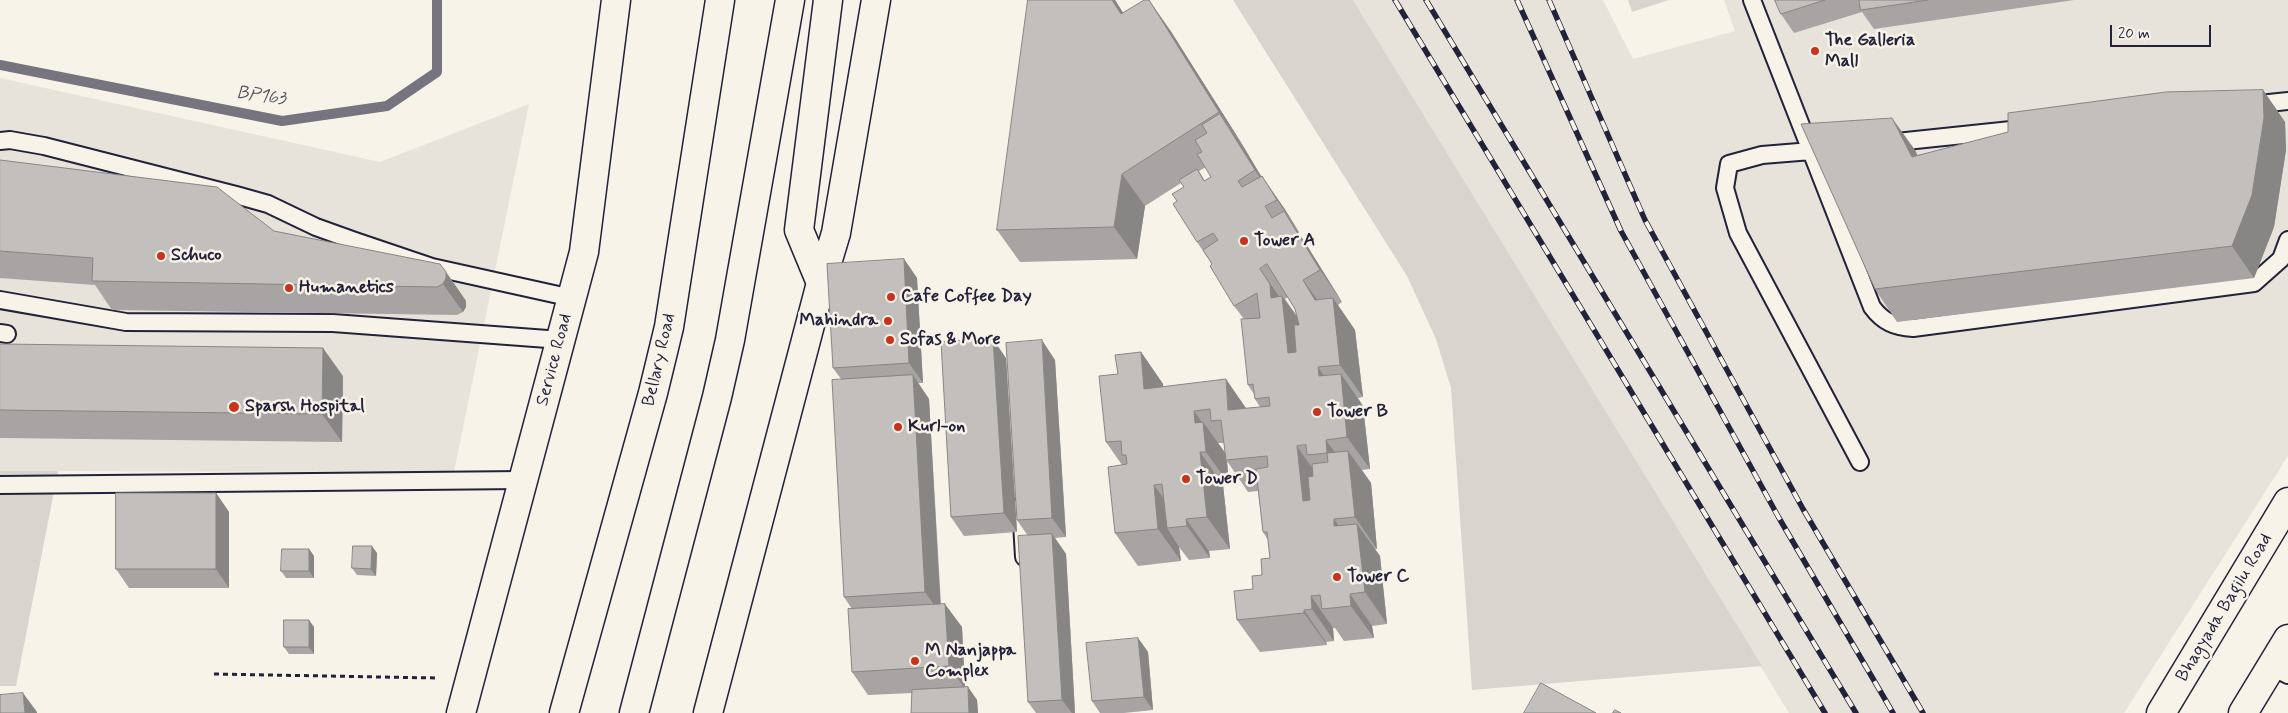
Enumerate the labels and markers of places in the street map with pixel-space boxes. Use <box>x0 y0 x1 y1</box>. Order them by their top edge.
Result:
place label: The Galleria Mall <box>1825 30 1915 72</box>
marker: The Galleria Mall <box>1809 45 1821 57</box>
place label: Tower A <box>1254 230 1315 252</box>
marker: Tower A <box>1238 235 1250 247</box>
place label: Schuco <box>171 245 221 267</box>
marker: Schuco <box>155 250 167 262</box>
place label: Humanetics <box>299 277 394 299</box>
marker: Humanetics <box>283 282 295 294</box>
place label: Cafe Coffee Day <box>901 286 1032 308</box>
marker: Cafe Coffee Day <box>885 291 897 303</box>
place label: Mahindra <box>799 310 878 332</box>
marker: Mahindra <box>882 315 894 327</box>
place label: Sofas & More <box>900 329 1001 351</box>
marker: Sofas & More <box>884 334 896 346</box>
place label: Sparsh Hospital <box>245 396 365 418</box>
marker: Sparsh Hospital <box>227 400 241 414</box>
place label: Tower B <box>1327 401 1388 423</box>
marker: Tower B <box>1311 406 1323 418</box>
place label: Kurl-on <box>908 416 965 438</box>
marker: Kurl-on <box>892 421 904 433</box>
place label: Tower D <box>1196 468 1258 490</box>
marker: Tower D <box>1180 473 1192 485</box>
place label: Tower C <box>1347 566 1409 588</box>
marker: Tower C <box>1331 571 1343 583</box>
place label: M Nanjappa Complex <box>925 640 1016 682</box>
marker: M Nanjappa Complex <box>909 655 921 667</box>

